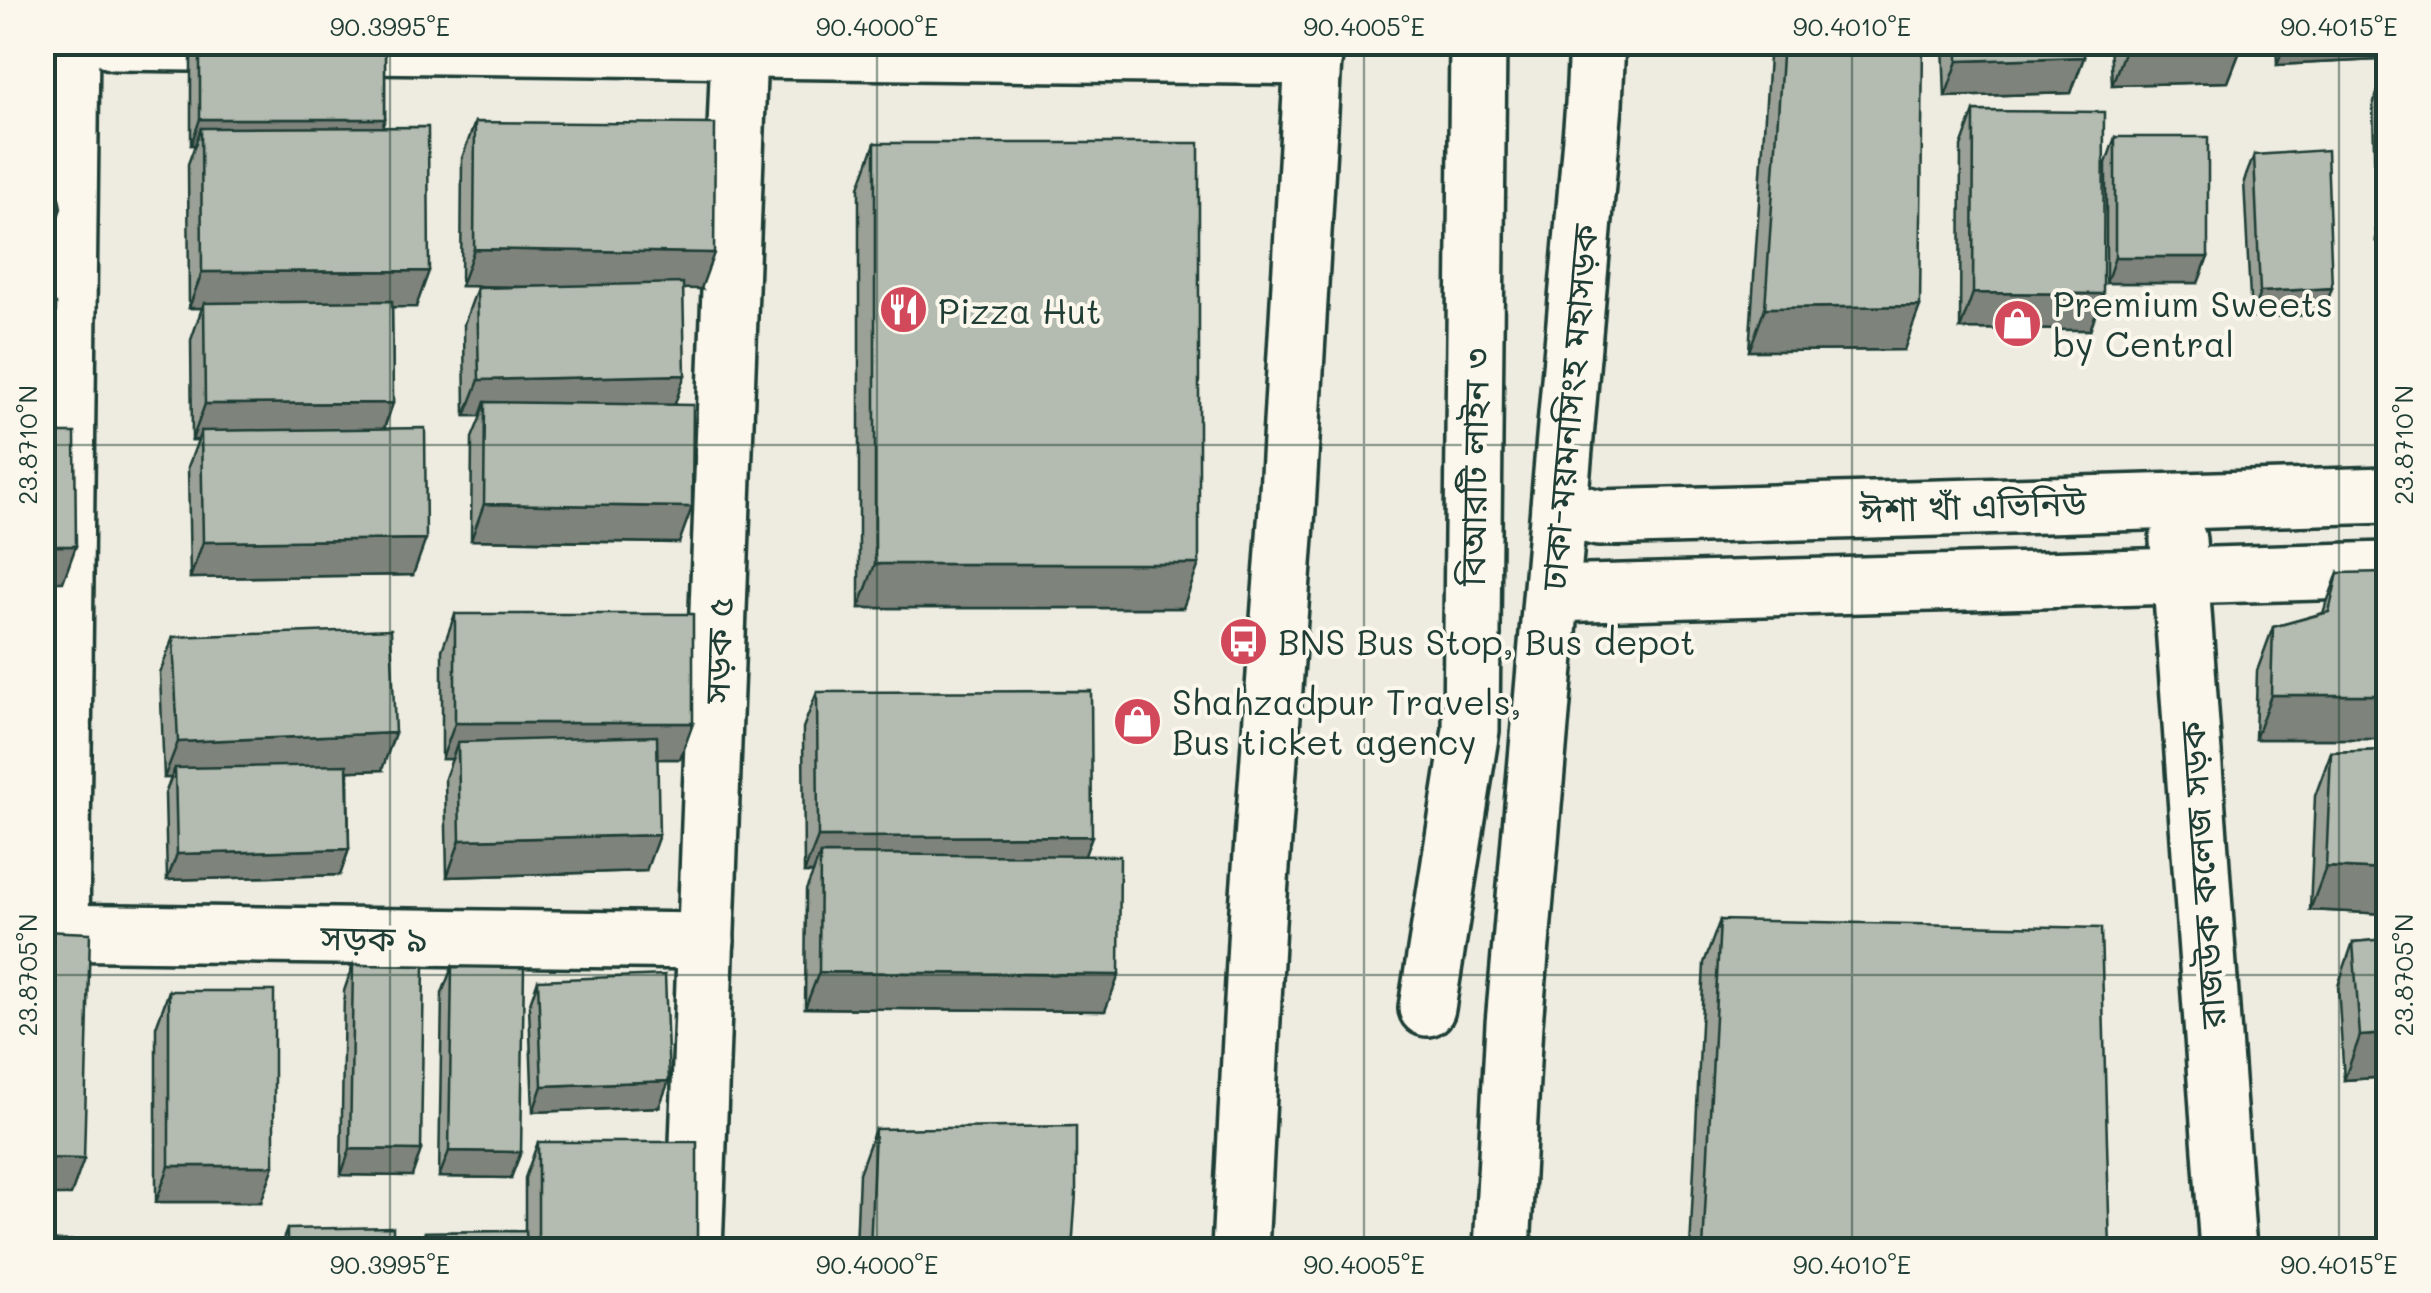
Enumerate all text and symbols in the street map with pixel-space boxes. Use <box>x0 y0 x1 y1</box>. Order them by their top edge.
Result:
text: 90.3995°E <box>330 10 450 42</box>
text: 90.4000°E <box>816 10 938 42</box>
text: 90.4005°E <box>1303 10 1425 42</box>
text: 90.4010°E <box>1793 10 1911 42</box>
text: 90.4015°E <box>2280 10 2398 42</box>
street label: ঢাকা-ময়মনসিংহ মহাসড়ক <box>1529 221 1607 593</box>
place label: Premium Sweets by Central <box>2053 280 2333 366</box>
restaurant icon: Pizza Hut <box>877 284 929 336</box>
place label: Pizza Hut <box>938 287 1102 333</box>
shop icon: Premium Sweets by Central <box>1992 297 2044 349</box>
street label: বিআরটি লাইন ৩ <box>1448 348 1498 587</box>
text: 23.8710°N <box>11 385 43 505</box>
text: 23.8710°N <box>2387 385 2419 505</box>
street label: ঈশা খাঁ এভিনিউ <box>1858 478 2088 532</box>
street label: সড়ক ৫ <box>692 596 742 705</box>
bus stop icon: BNS Bus Stop, Bus depot <box>1217 615 1269 667</box>
place label: BNS Bus Stop, Bus depot <box>1278 618 1695 664</box>
place label: Shahzadpur Travels, Bus ticket agency <box>1172 678 1521 764</box>
shop icon: Shahzadpur Travels, Bus ticket agency <box>1111 695 1163 747</box>
street label: রাজউক কলেজ সড়ক <box>2167 719 2235 1031</box>
text: 23.8705°N <box>11 913 43 1037</box>
street label: সড়ক ৯ <box>319 913 428 961</box>
text: 23.8705°N <box>2387 913 2419 1037</box>
text: 90.3995°E <box>330 1248 450 1280</box>
text: 90.4000°E <box>816 1248 938 1280</box>
text: 90.4005°E <box>1303 1248 1425 1280</box>
text: 90.4010°E <box>1793 1248 1911 1280</box>
text: 90.4015°E <box>2280 1248 2398 1280</box>

